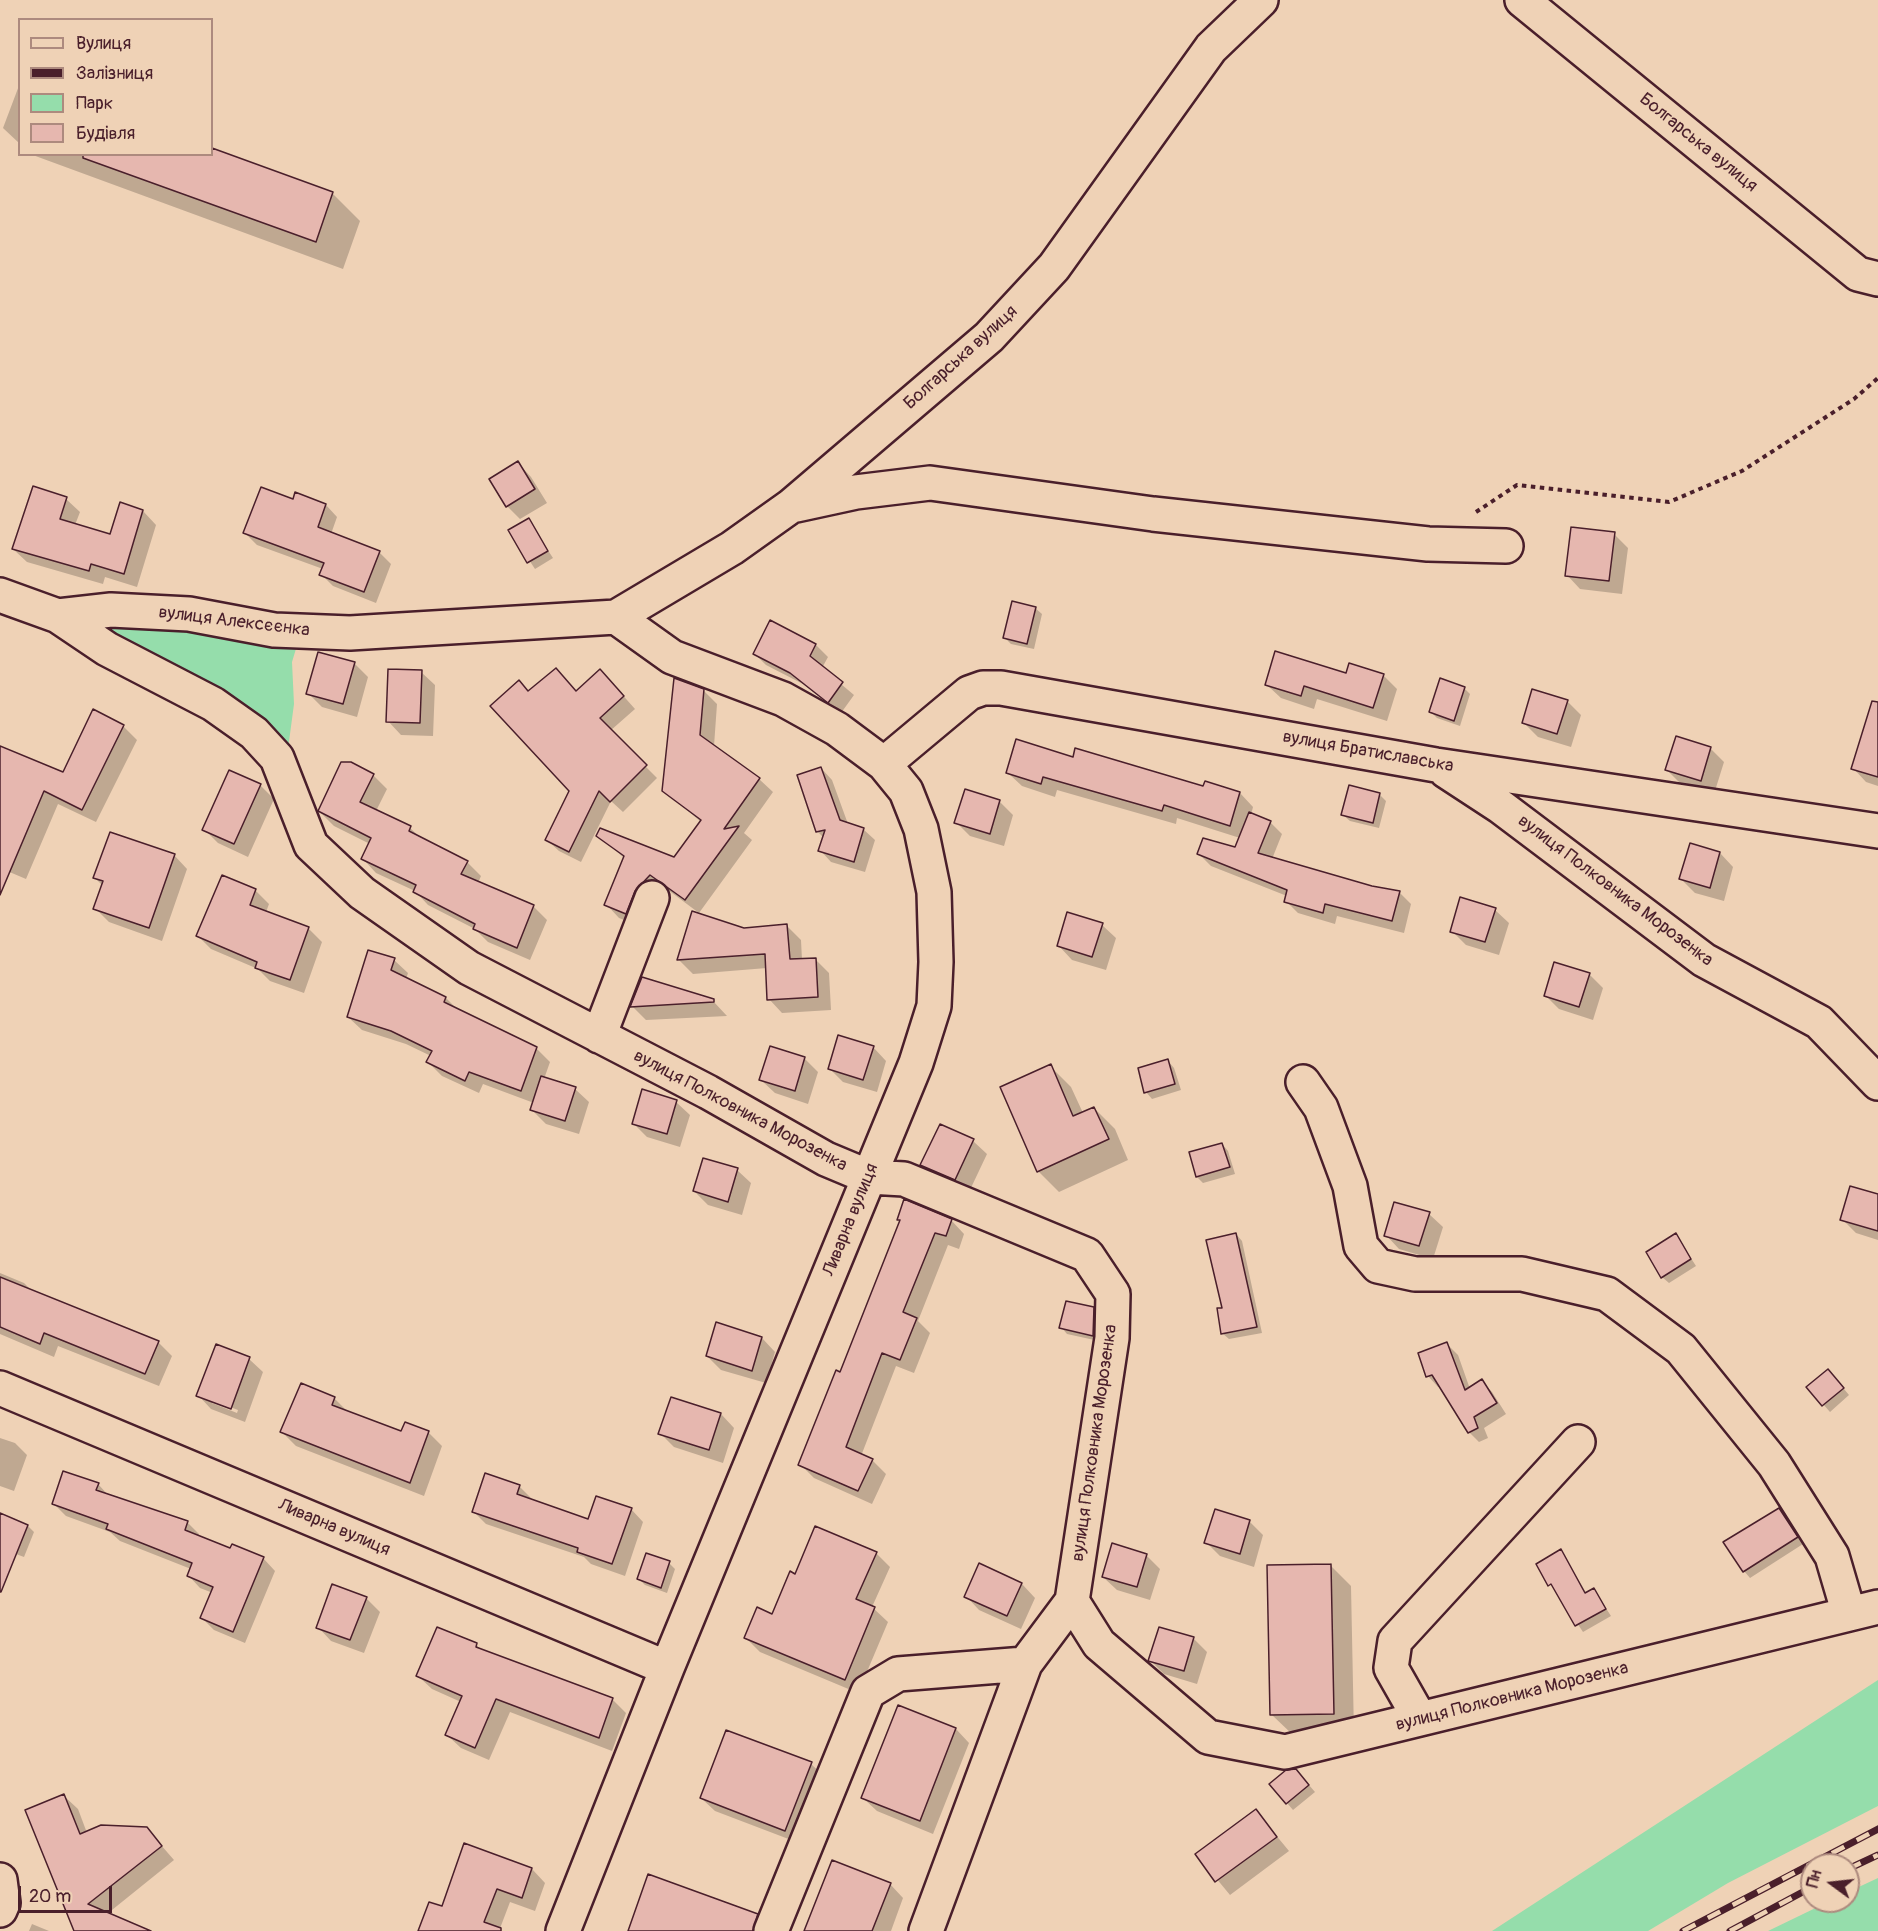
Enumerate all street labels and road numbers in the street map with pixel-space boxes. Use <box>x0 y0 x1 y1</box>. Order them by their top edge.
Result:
street label: Болгарська вулиця <box>1635 89 1761 197</box>
street label: Болгарська вулиця <box>900 301 1022 415</box>
street label: вулиця Алексєєнка <box>157 602 311 642</box>
street label: вулиця Братиславська <box>1281 726 1455 778</box>
street label: вулиця Полковника Морозенка <box>1513 810 1717 972</box>
street label: вулиця Полковника Морозенка <box>629 1045 851 1177</box>
street label: Ливарна вулиця <box>819 1161 883 1279</box>
street label: вулиця Полковника Морозенка <box>1068 1323 1122 1563</box>
street label: Ливарна вулиця <box>275 1495 393 1561</box>
street label: вулиця Полковника Морозенка <box>1393 1658 1631 1736</box>

